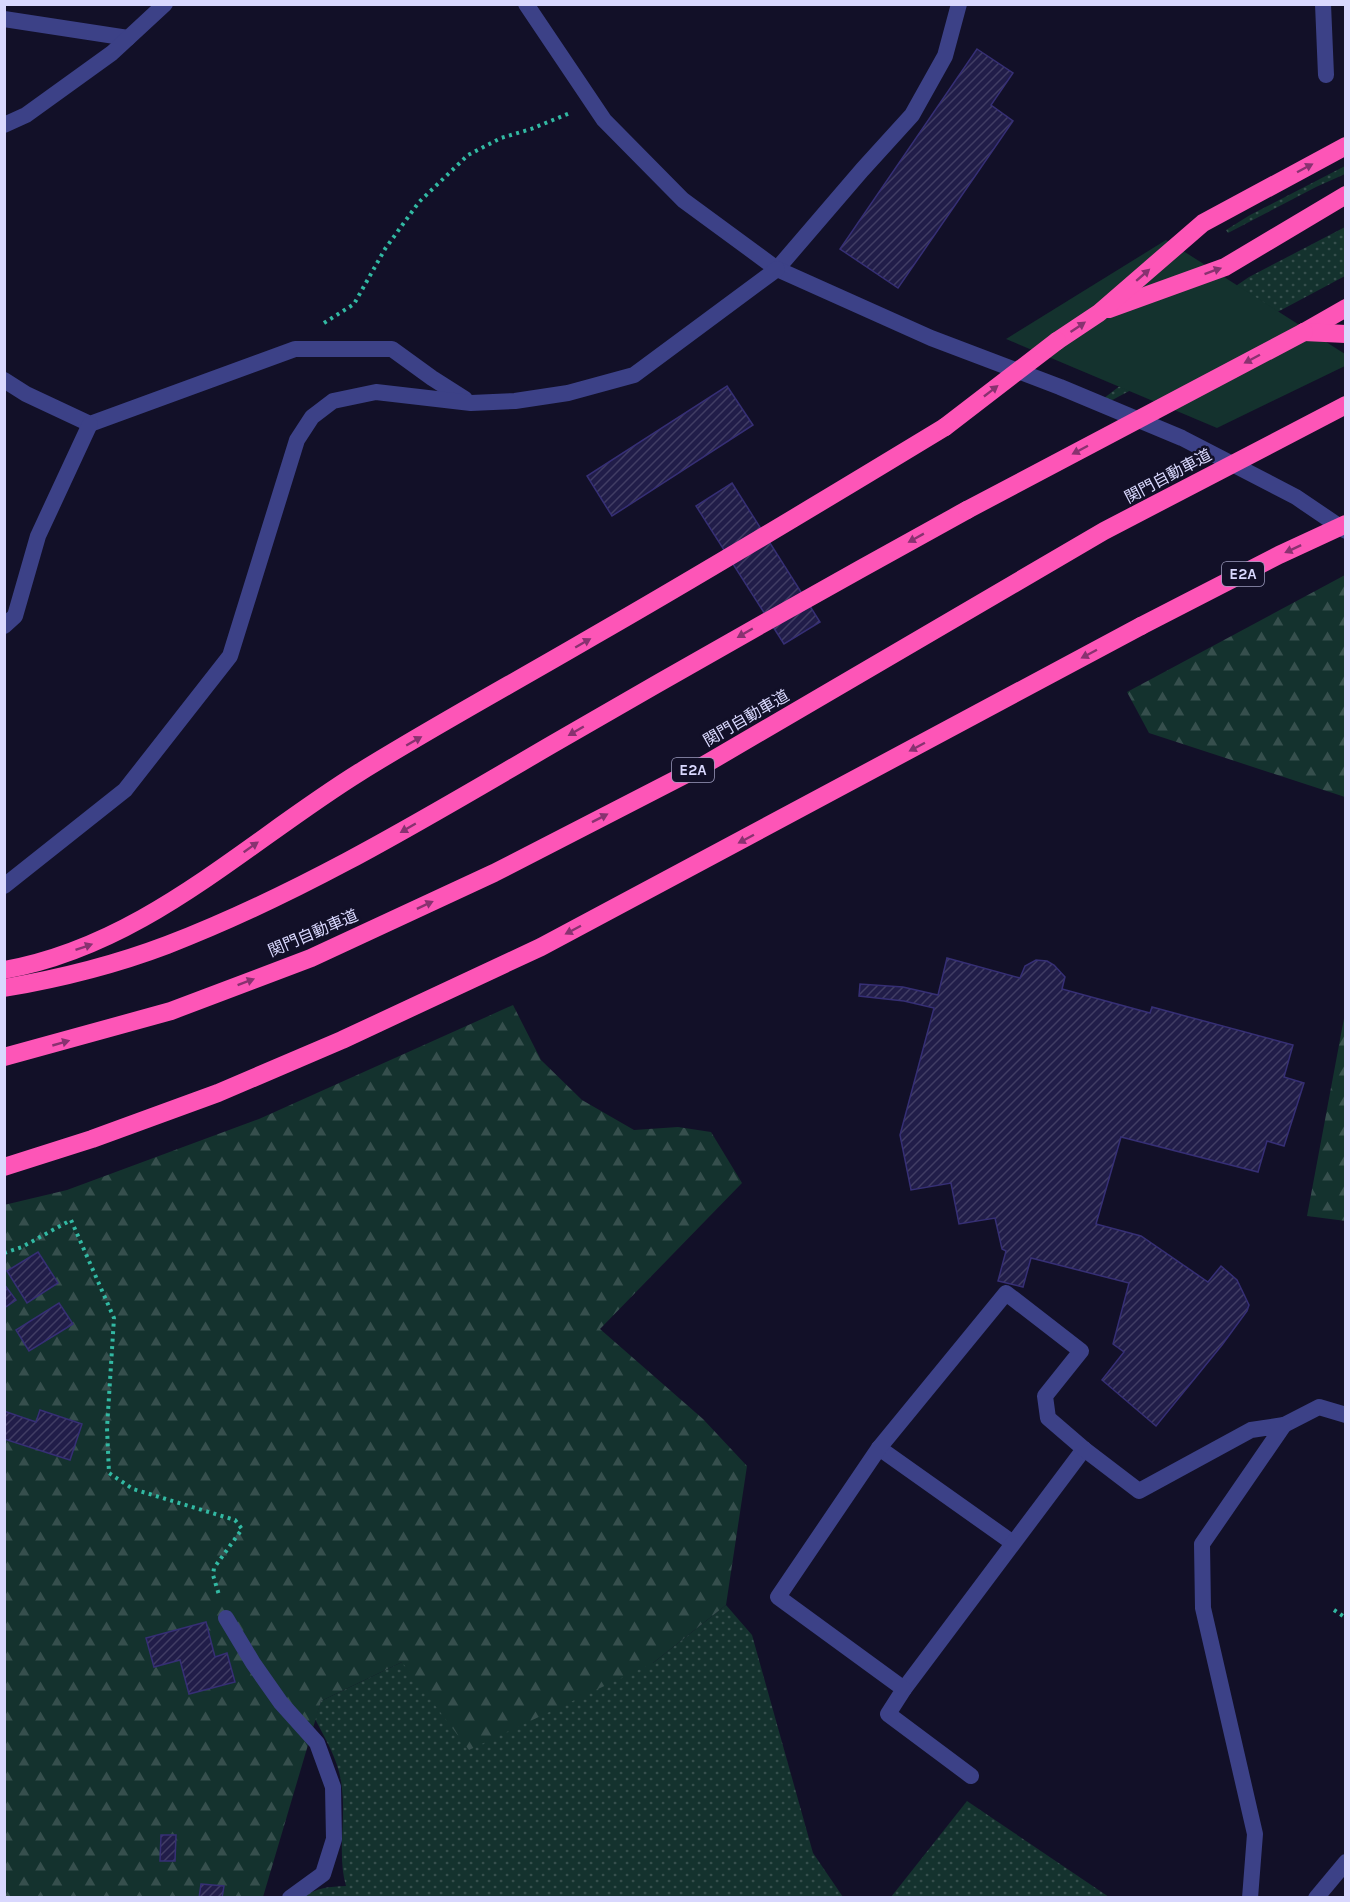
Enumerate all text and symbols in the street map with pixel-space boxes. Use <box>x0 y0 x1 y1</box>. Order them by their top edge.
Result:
one-way arrow <box>1297 163 1314 173</box>
one-way arrow <box>1204 266 1222 276</box>
one-way arrow <box>1135 268 1151 281</box>
one-way arrow <box>1070 322 1086 333</box>
one-way arrow <box>1244 354 1261 364</box>
one-way arrow <box>984 386 999 398</box>
one-way arrow <box>1071 445 1088 455</box>
street label: 関門自動車道 <box>1121 445 1215 507</box>
one-way arrow <box>907 533 924 543</box>
one-way arrow <box>1284 545 1301 554</box>
road number: E2A <box>1222 562 1264 586</box>
one-way arrow <box>736 628 753 638</box>
one-way arrow <box>575 638 592 648</box>
one-way arrow <box>1080 649 1097 659</box>
street label: 関門自動車道 <box>700 686 792 750</box>
one-way arrow <box>567 726 584 736</box>
one-way arrow <box>406 735 422 746</box>
one-way arrow <box>909 742 926 752</box>
road number: E2A <box>672 758 714 782</box>
one-way arrow <box>592 813 609 823</box>
one-way arrow <box>400 823 416 834</box>
one-way arrow <box>737 834 754 844</box>
one-way arrow <box>243 841 259 853</box>
one-way arrow <box>417 900 434 909</box>
street label: 関門自動車道 <box>265 905 361 961</box>
one-way arrow <box>565 925 582 935</box>
one-way arrow <box>75 942 93 951</box>
one-way arrow <box>237 977 255 986</box>
one-way arrow <box>52 1038 70 1047</box>

